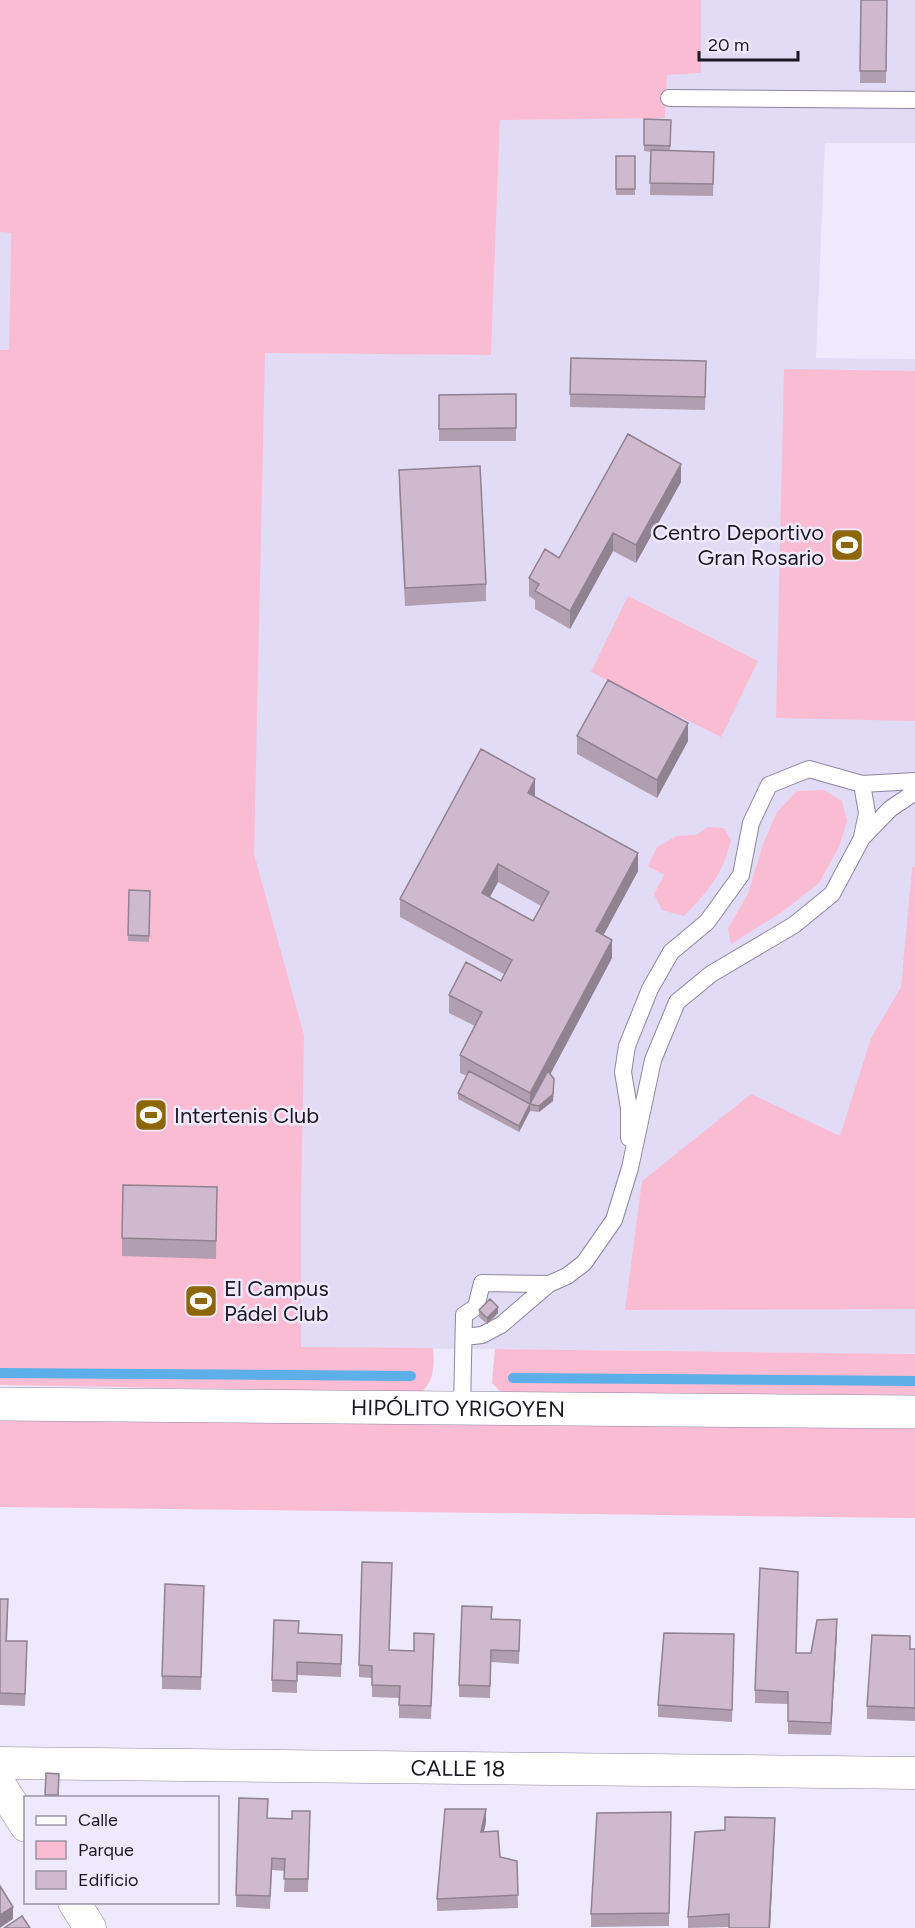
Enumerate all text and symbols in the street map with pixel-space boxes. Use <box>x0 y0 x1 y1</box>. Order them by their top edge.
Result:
scale bar <box>699 24 798 62</box>
text: 20 m <box>708 34 749 56</box>
place label: Centro Deportivo Gran Rosario <box>652 519 824 571</box>
sports icon: Centro Deportivo Gran Rosario <box>829 527 865 563</box>
sports icon: Intertenis Club <box>133 1097 169 1133</box>
place label: Intertenis Club <box>174 1102 319 1129</box>
place label: El Campus Pádel Club <box>224 1275 329 1327</box>
sports icon: El Campus Pádel Club <box>183 1283 219 1319</box>
street label: HIPÓLITO YRIGOYEN <box>351 1394 565 1423</box>
street label: CALLE 18 <box>410 1754 505 1783</box>
legend <box>24 1796 219 1904</box>
text: Calle <box>78 1809 118 1831</box>
text: Parque <box>78 1839 134 1861</box>
text: Edificio <box>78 1869 139 1891</box>

